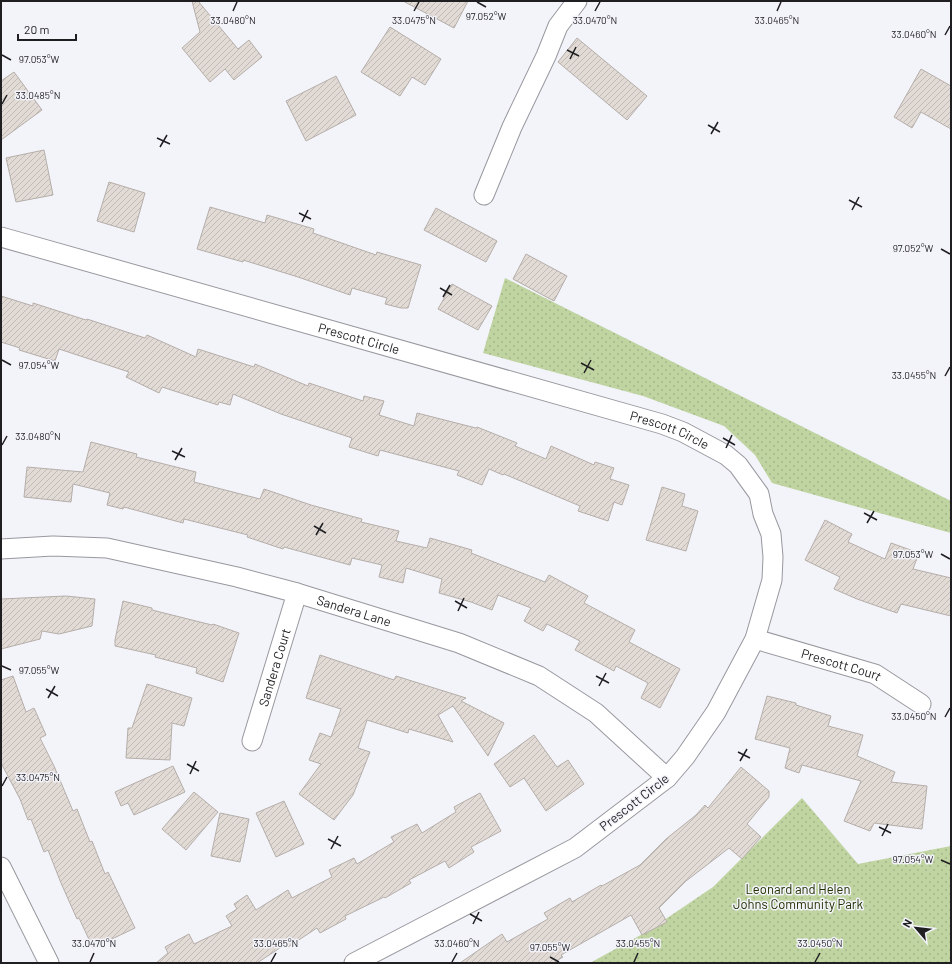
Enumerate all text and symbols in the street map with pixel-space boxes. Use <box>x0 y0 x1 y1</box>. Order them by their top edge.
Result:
text: 97.052°W <box>466 10 507 22</box>
text: 33.0480°N <box>210 14 256 26</box>
text: 33.0475°N <box>392 14 436 26</box>
text: 33.0470°N <box>573 14 617 26</box>
text: 33.0465°N <box>755 14 799 26</box>
scale bar <box>18 16 76 42</box>
text: 20 m <box>24 22 50 36</box>
text: 33.0460°N <box>891 28 937 40</box>
text: 97.053°W <box>19 53 59 65</box>
text: 33.0485°N <box>16 89 60 101</box>
text: 97.052°W <box>893 242 934 254</box>
street label: Prescott Circle <box>316 319 402 357</box>
text: 97.054°W <box>19 359 60 371</box>
text: 33.0455°N <box>892 369 936 381</box>
street label: Prescott Circle <box>628 407 712 453</box>
text: 33.0480°N <box>15 430 61 442</box>
text: 97.053°W <box>893 548 933 560</box>
street label: Sandera Lane <box>315 592 393 630</box>
street label: Sandera Court <box>255 626 294 708</box>
street label: Prescott Court <box>799 645 885 684</box>
text: 97.055°W <box>19 664 59 676</box>
text: 33.0450°N <box>891 710 937 722</box>
street label: Prescott Circle <box>596 770 672 834</box>
text: 33.0475°N <box>16 771 60 783</box>
text: 97.054°W <box>893 853 934 865</box>
park label: Leonard and Helen Johns Community Park <box>733 881 864 912</box>
north arrow <box>896 908 936 948</box>
text: N <box>899 917 914 929</box>
text: 33.0470°N <box>72 937 116 949</box>
text: 33.0465°N <box>254 937 298 949</box>
text: 33.0460°N <box>434 937 480 949</box>
text: 33.0455°N <box>616 937 660 949</box>
text: 33.0450°N <box>797 937 843 949</box>
text: 97.055°W <box>530 941 570 953</box>

